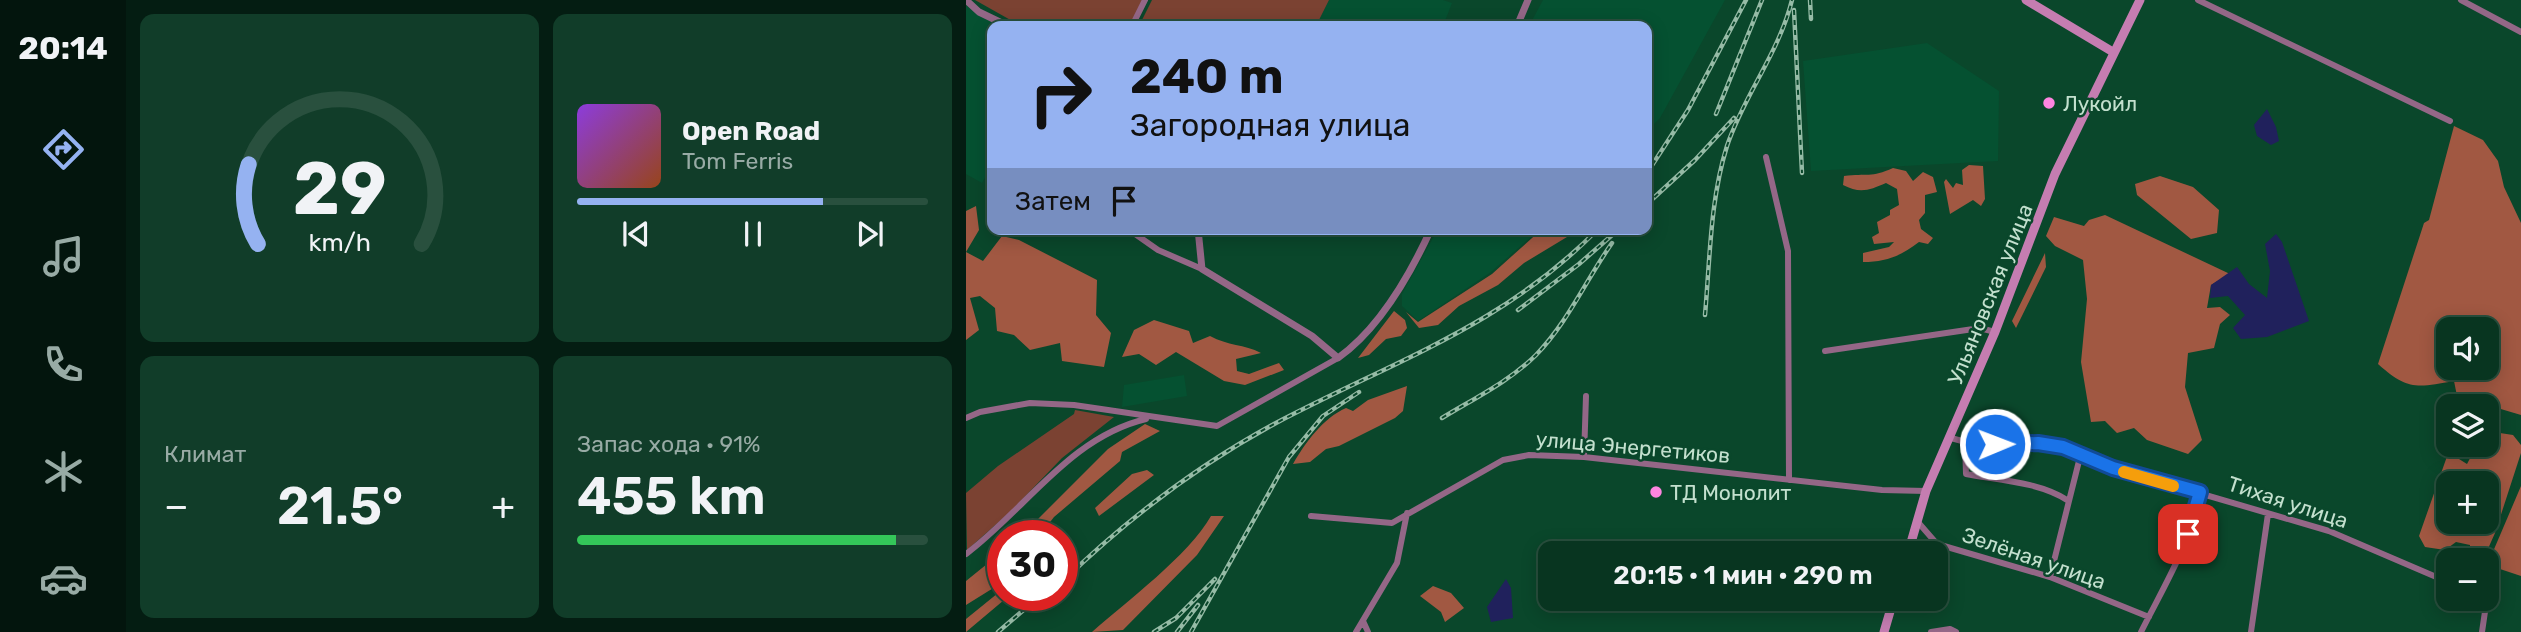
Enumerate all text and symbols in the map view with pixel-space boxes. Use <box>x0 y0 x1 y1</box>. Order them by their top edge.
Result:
text: 20:14 <box>18 29 108 67</box>
text: 240 m <box>1130 47 1284 105</box>
icon: right <box>1015 49 1106 140</box>
place label: Лукойл <box>2063 91 2137 116</box>
marker: Лукойл <box>2041 95 2057 111</box>
text: Загородная улица <box>1130 106 1410 144</box>
text: Open Road <box>682 116 820 147</box>
icon: directions <box>39 125 88 174</box>
text: 29 <box>293 147 386 233</box>
text: Tom Ferris <box>682 147 793 175</box>
icon: arrive <box>1105 182 1143 220</box>
text: Затем <box>1015 186 1091 217</box>
street label: Ульяновская улица <box>1942 200 2038 388</box>
icon: previous <box>617 215 655 253</box>
icon: pause <box>734 215 772 253</box>
icon: next <box>851 215 889 253</box>
text: km/h <box>308 228 371 257</box>
icon: music <box>39 232 88 281</box>
map controls <box>2436 317 2499 611</box>
button: sound <box>2436 317 2499 380</box>
icon: phone <box>39 340 88 389</box>
button: layers <box>2436 394 2499 457</box>
position arrow <box>1958 407 2032 481</box>
street label: улица Энергетиков <box>1535 426 1731 468</box>
text: Запас хода · 91% <box>577 430 761 458</box>
text: Климат <box>164 440 246 468</box>
icon: climate <box>39 447 88 496</box>
text: 455 km <box>577 465 766 527</box>
street label: Тихая улица <box>2225 471 2351 533</box>
button: + <box>2436 471 2499 534</box>
text: 21.5° <box>277 475 403 537</box>
place label: ТД Монолит <box>1670 480 1792 505</box>
text: − <box>164 483 189 529</box>
text: + <box>491 483 515 529</box>
marker: ТД Монолит <box>1648 484 1664 500</box>
pin <box>2158 504 2218 564</box>
icon: arrive <box>2169 515 2207 553</box>
speed limit sign: 30 <box>987 520 1078 611</box>
street label: Зелёная улица <box>1959 522 2109 594</box>
button: − <box>2436 548 2499 611</box>
icon: car <box>39 554 88 603</box>
text: 20:15 · 1 мин · 290 m <box>1613 560 1873 591</box>

